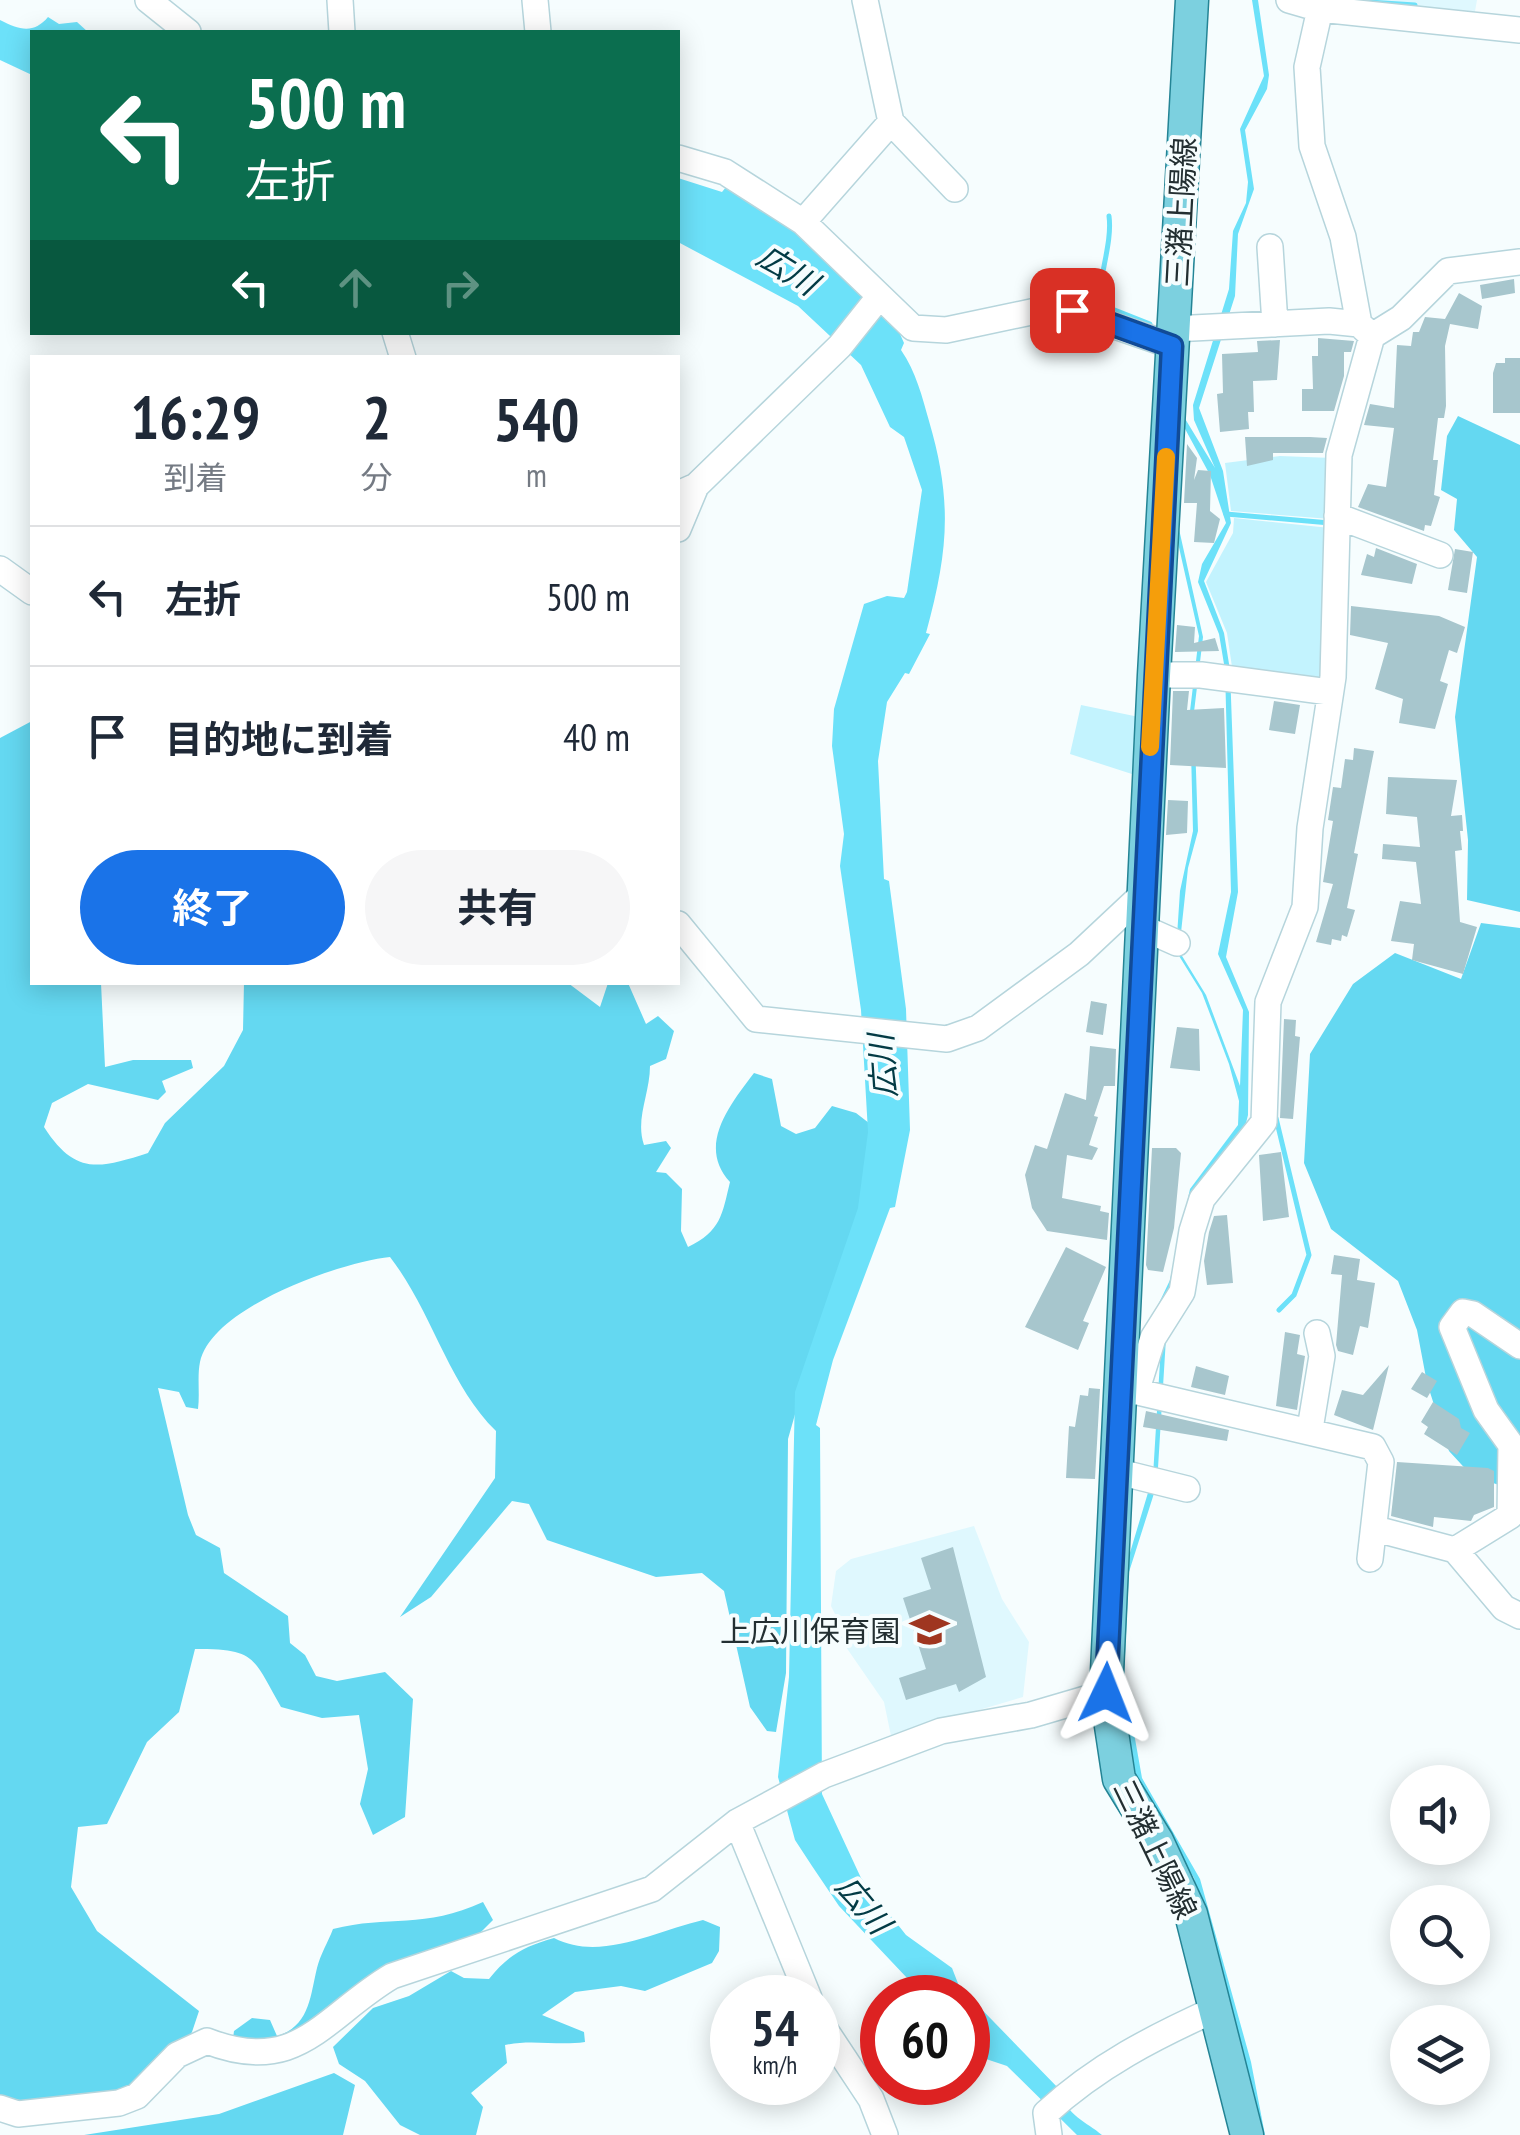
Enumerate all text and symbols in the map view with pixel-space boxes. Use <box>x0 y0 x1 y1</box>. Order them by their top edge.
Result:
text: 500 m <box>245 57 406 147</box>
icon: left <box>80 70 210 200</box>
street label: 三潴上陽線 <box>1157 136 1203 288</box>
text: 左折 <box>245 151 335 209</box>
water label: 広川 <box>750 234 829 305</box>
icon: left <box>223 260 278 315</box>
icon: ahead <box>328 260 383 315</box>
icon: right <box>433 260 488 315</box>
pin <box>1030 268 1115 353</box>
icon: arrive <box>1045 283 1100 338</box>
text: 16:29 <box>131 378 260 456</box>
text: 2 <box>363 378 391 456</box>
text: 540 <box>493 380 579 458</box>
text: m <box>526 454 547 496</box>
text: 到着 <box>163 456 227 498</box>
text: 分 <box>361 456 393 498</box>
icon: left <box>80 569 135 624</box>
text: 500 m <box>546 572 630 621</box>
text: 左折 <box>165 574 241 623</box>
icon: arrive <box>80 709 135 764</box>
text: 40 m <box>563 712 630 761</box>
text: 目的地に到着 <box>165 714 393 763</box>
button: 終了 <box>80 850 345 965</box>
button: 共有 <box>365 850 630 965</box>
water label: 広川 <box>859 1030 905 1099</box>
school or university icon: 上広川保育園 <box>909 1609 951 1651</box>
place label: 上広川保育園 <box>720 1611 900 1650</box>
position arrow <box>1054 1641 1158 1745</box>
map controls <box>1390 1765 1490 2105</box>
button: sound <box>1390 1765 1490 1865</box>
street label: 三潴上陽線 <box>1106 1773 1206 1925</box>
water label: 広川 <box>827 1866 903 1944</box>
button: search <box>1390 1885 1490 1985</box>
speed limit sign: 60 <box>860 1975 990 2105</box>
text: 54 <box>751 1995 799 2060</box>
button: layers <box>1390 2005 1490 2105</box>
text: km/h <box>753 2049 797 2081</box>

